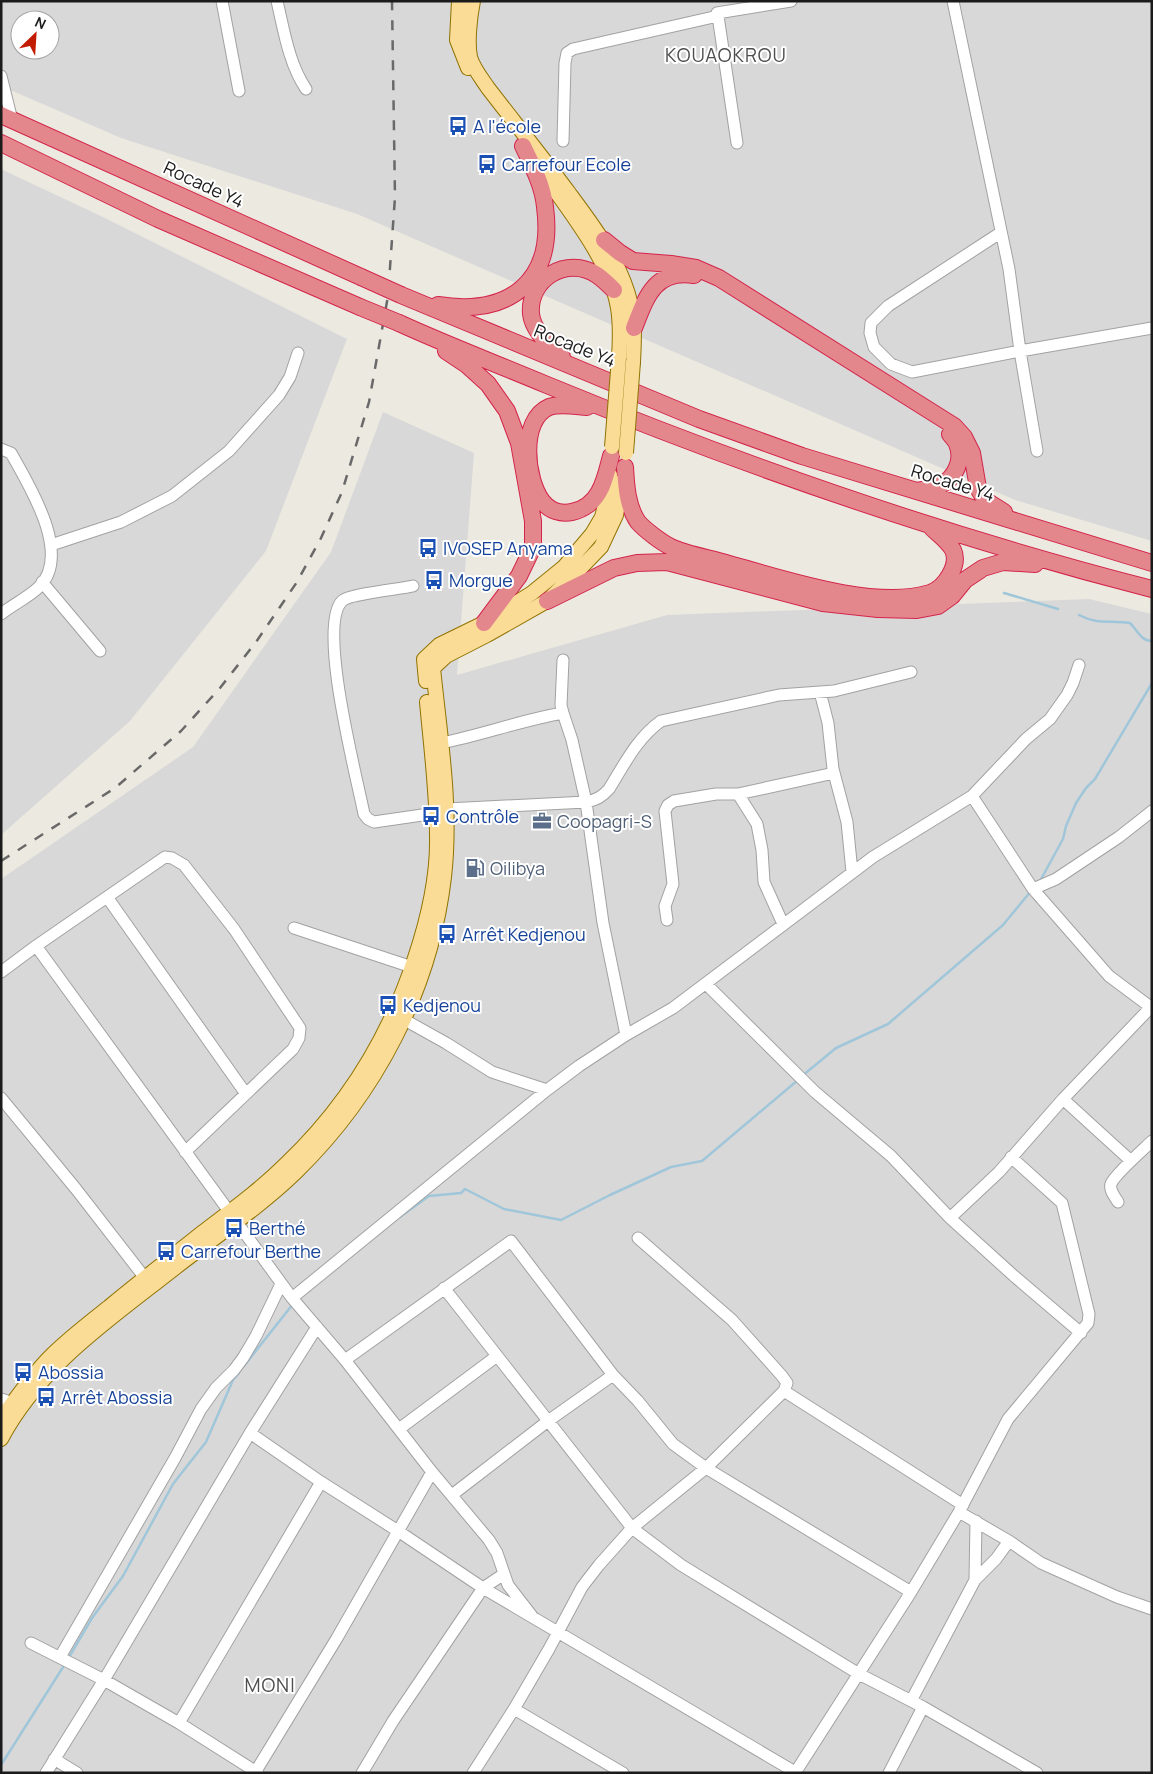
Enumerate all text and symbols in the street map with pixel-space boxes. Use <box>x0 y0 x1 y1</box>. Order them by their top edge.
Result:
north arrow <box>10 10 60 60</box>
text: N <box>32 12 49 34</box>
district label: KOUAOKROU <box>665 42 787 68</box>
place label: A l'école <box>473 114 541 138</box>
bus stop icon: A l'école <box>447 115 469 137</box>
place label: Carrefour Ecole <box>502 152 631 176</box>
bus stop icon: Carrefour Ecole <box>476 153 498 175</box>
street label: Rocade Y4 <box>160 155 248 213</box>
street label: Rocade Y4 <box>531 318 619 372</box>
street label: Rocade Y4 <box>908 458 998 506</box>
place label: IVOSEP Anyama <box>443 536 573 560</box>
bus stop icon: IVOSEP Anyama <box>417 537 439 559</box>
place label: Morgue <box>449 568 513 592</box>
bus stop icon: Morgue <box>423 569 445 591</box>
place label: Contrôle <box>446 804 519 828</box>
bus stop icon: Contrôle <box>420 805 442 827</box>
place label: Coopagri-S <box>557 809 652 833</box>
office icon: Coopagri-S <box>531 810 553 832</box>
place label: Oilibya <box>490 856 545 880</box>
fuel station icon: Oilibya <box>464 857 486 879</box>
place label: Arrêt Kedjenou <box>462 922 586 946</box>
bus stop icon: Arrêt Kedjenou <box>436 923 458 945</box>
place label: Kedjenou <box>403 993 481 1017</box>
bus stop icon: Kedjenou <box>377 994 399 1016</box>
place label: Berthé <box>249 1216 305 1240</box>
bus stop icon: Berthé <box>223 1217 245 1239</box>
place label: Carrefour Berthe <box>181 1239 321 1263</box>
bus stop icon: Carrefour Berthe <box>155 1240 177 1262</box>
place label: Abossia <box>38 1360 104 1384</box>
bus stop icon: Abossia <box>12 1361 34 1383</box>
place label: Arrêt Abossia <box>61 1385 172 1409</box>
bus stop icon: Arrêt Abossia <box>35 1386 57 1408</box>
district label: MONI <box>244 1672 296 1698</box>

